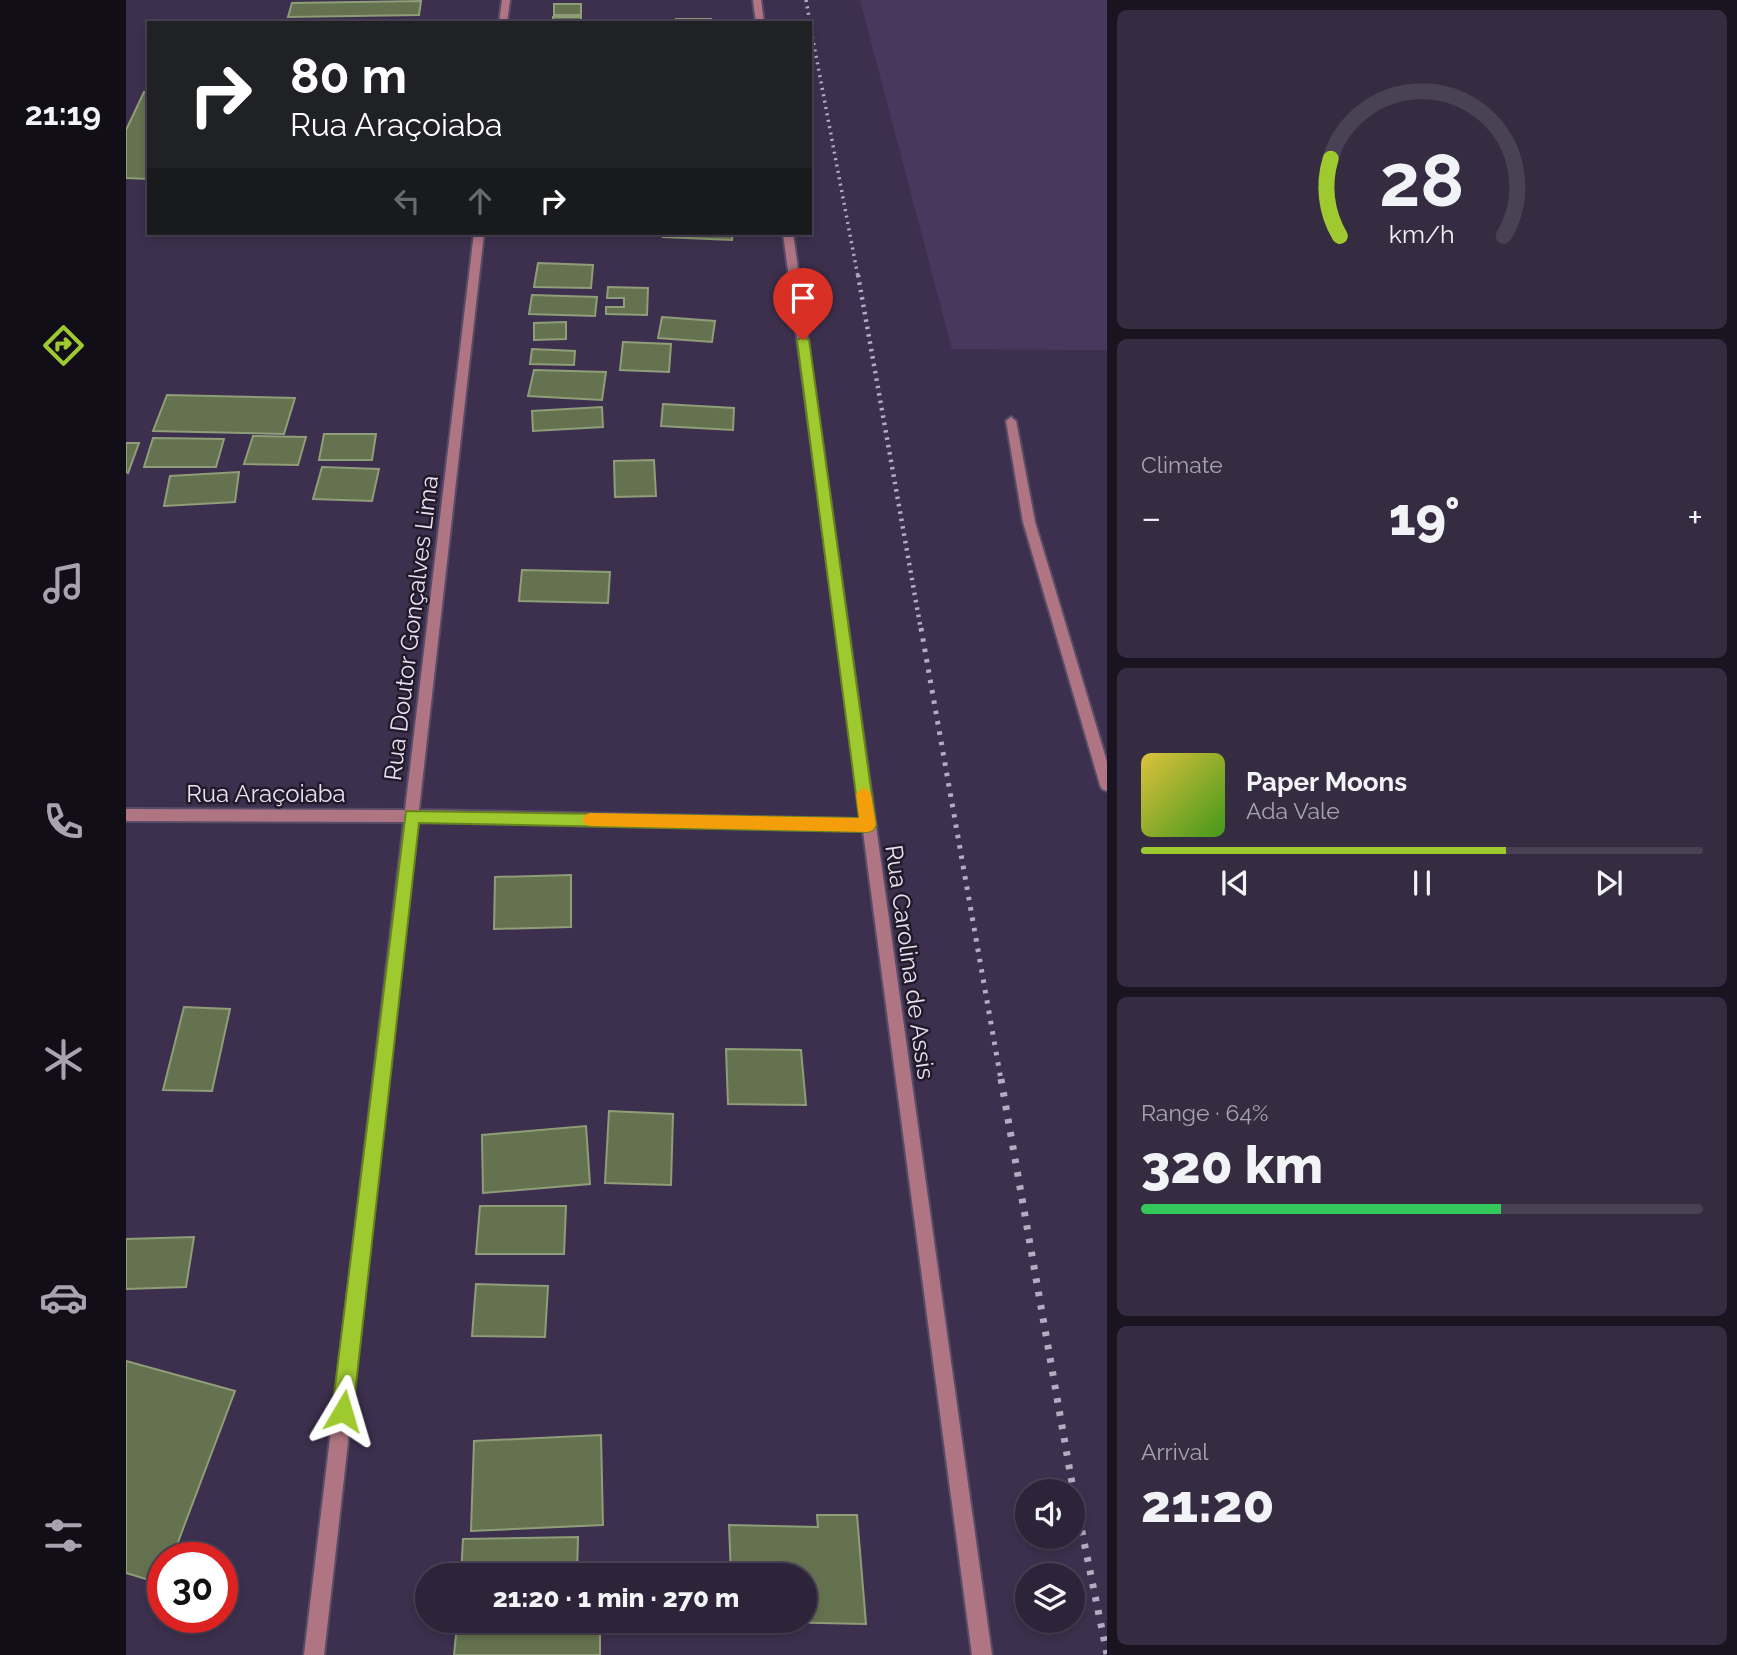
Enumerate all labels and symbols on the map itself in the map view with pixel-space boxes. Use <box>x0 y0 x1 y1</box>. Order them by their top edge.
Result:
pin <box>773 268 833 340</box>
street label: Rua Doutor Gonçalves Lima <box>378 474 444 782</box>
street label: Rua Araçoiaba <box>186 779 346 808</box>
street label: Rua Carolina de Assis <box>879 843 941 1081</box>
position arrow <box>306 1374 380 1448</box>
speed limit sign: 30 <box>147 1542 238 1633</box>

